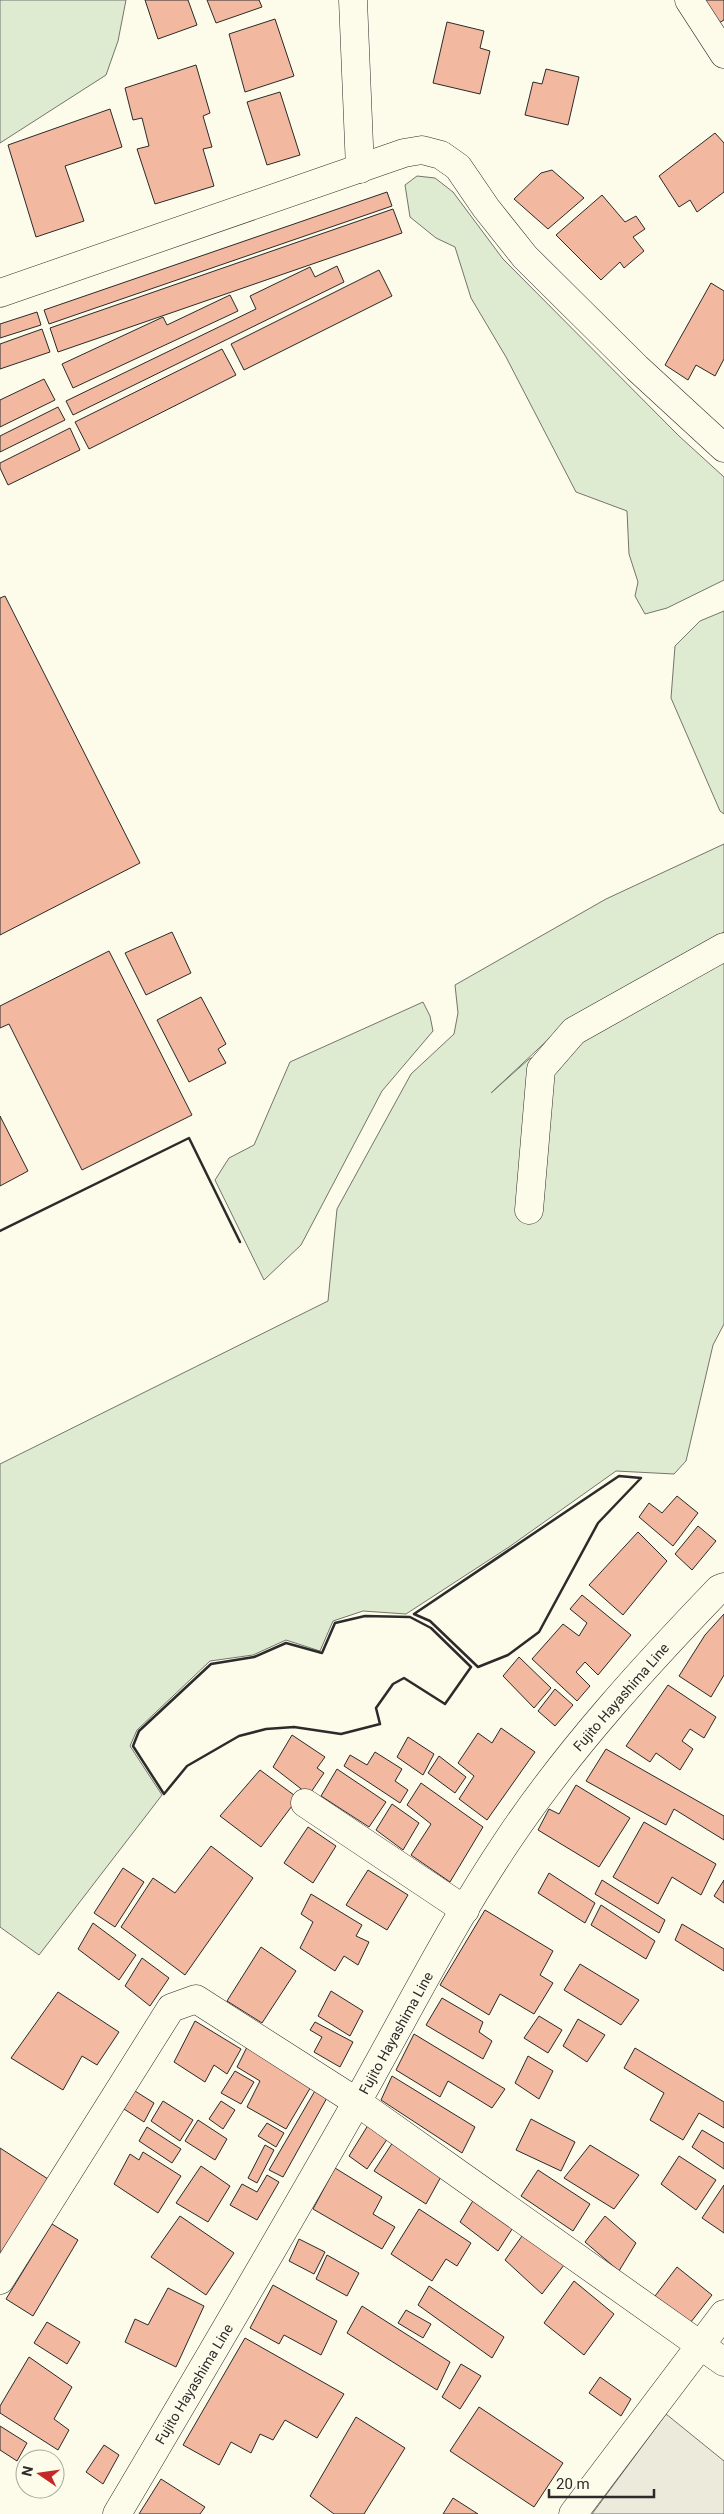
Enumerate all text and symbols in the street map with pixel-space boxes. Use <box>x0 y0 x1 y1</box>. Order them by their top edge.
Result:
street label: Fujito Hayashima Line <box>570 1640 672 1754</box>
street label: Fujito Hayashima Line <box>356 1969 436 2097</box>
street label: Fujito Hayashima Line <box>152 2321 236 2447</box>
north arrow <box>15 2449 65 2499</box>
text: N <box>18 2464 36 2478</box>
scale bar <box>549 2466 654 2498</box>
text: 20 m <box>556 2475 590 2493</box>

